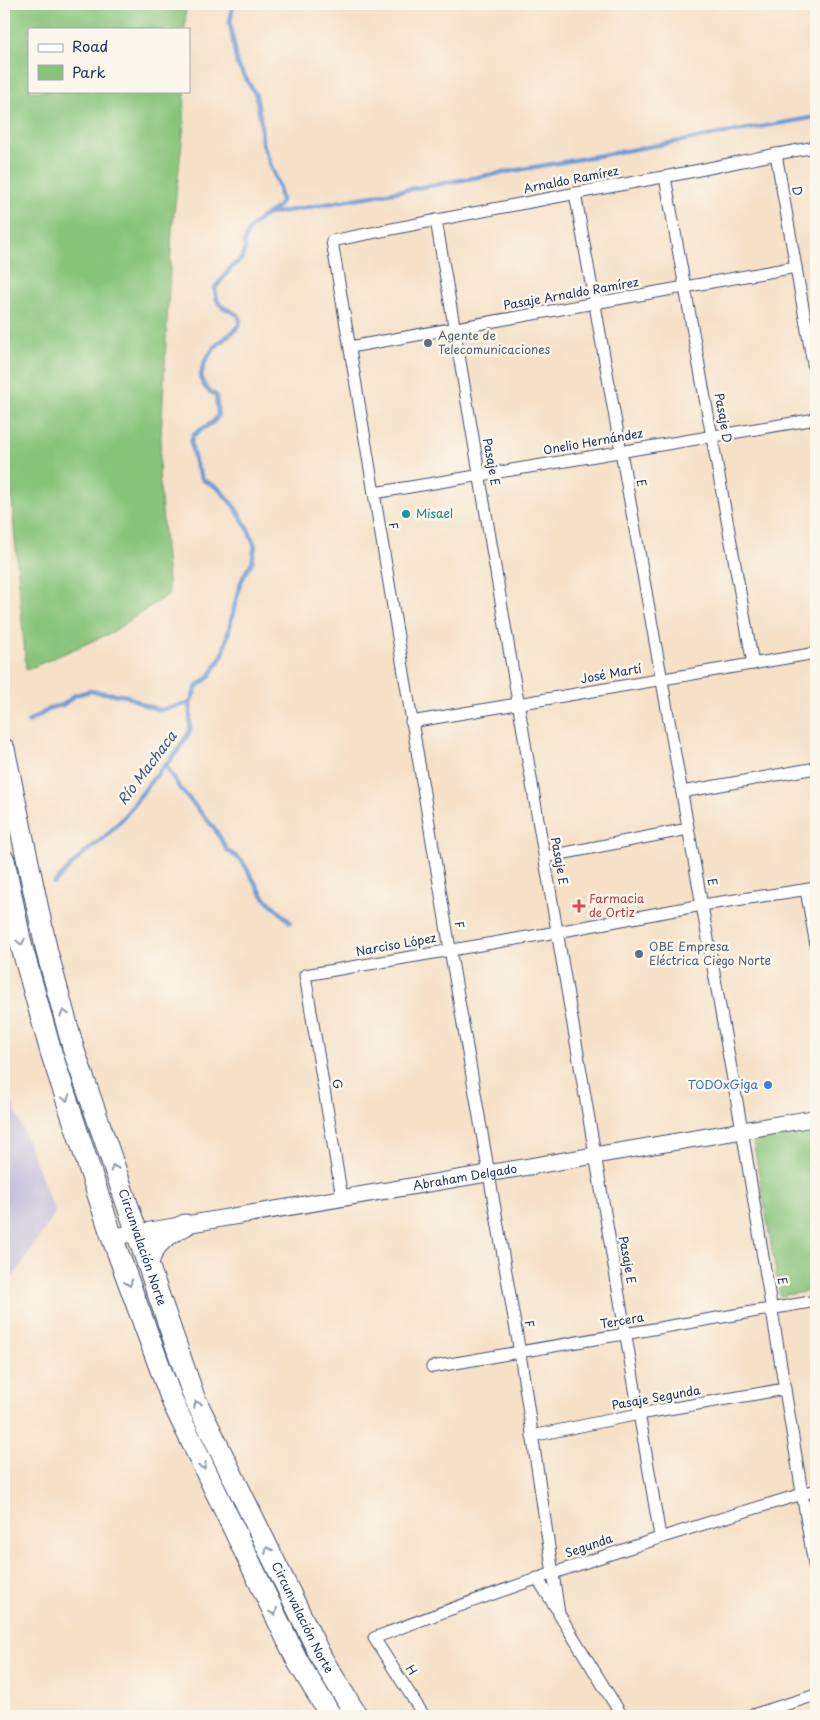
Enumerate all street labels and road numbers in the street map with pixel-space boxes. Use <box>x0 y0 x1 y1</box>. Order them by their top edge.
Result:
street label: Arnaldo Ramírez <box>522 161 620 197</box>
street label: D <box>788 185 808 197</box>
street label: Pasaje Arnaldo Ramírez <box>502 272 640 314</box>
street label: Pasaje D <box>711 391 737 444</box>
street label: Onelio Hernández <box>541 423 644 459</box>
street label: Pasaje E <box>479 436 505 487</box>
street label: E <box>632 478 652 488</box>
street label: F <box>385 521 403 531</box>
street label: José Martí <box>579 659 643 687</box>
street label: Pasaje E <box>547 835 573 886</box>
street label: E <box>703 877 723 887</box>
street label: F <box>451 920 469 930</box>
street label: Narciso López <box>354 928 438 960</box>
street label: G <box>328 1077 348 1090</box>
street label: Abraham Delgado <box>412 1159 518 1194</box>
street label: Circunvalación Norte <box>114 1186 172 1308</box>
street label: Pasaje E <box>615 1234 641 1285</box>
street label: E <box>773 1276 793 1286</box>
street label: Tercera <box>599 1307 646 1333</box>
street label: F <box>521 1319 539 1329</box>
street label: Pasaje Segunda <box>610 1380 702 1414</box>
street label: Segunda <box>563 1528 615 1562</box>
street label: Circunvalación Norte <box>268 1558 339 1676</box>
street label: H <box>402 1661 422 1678</box>

